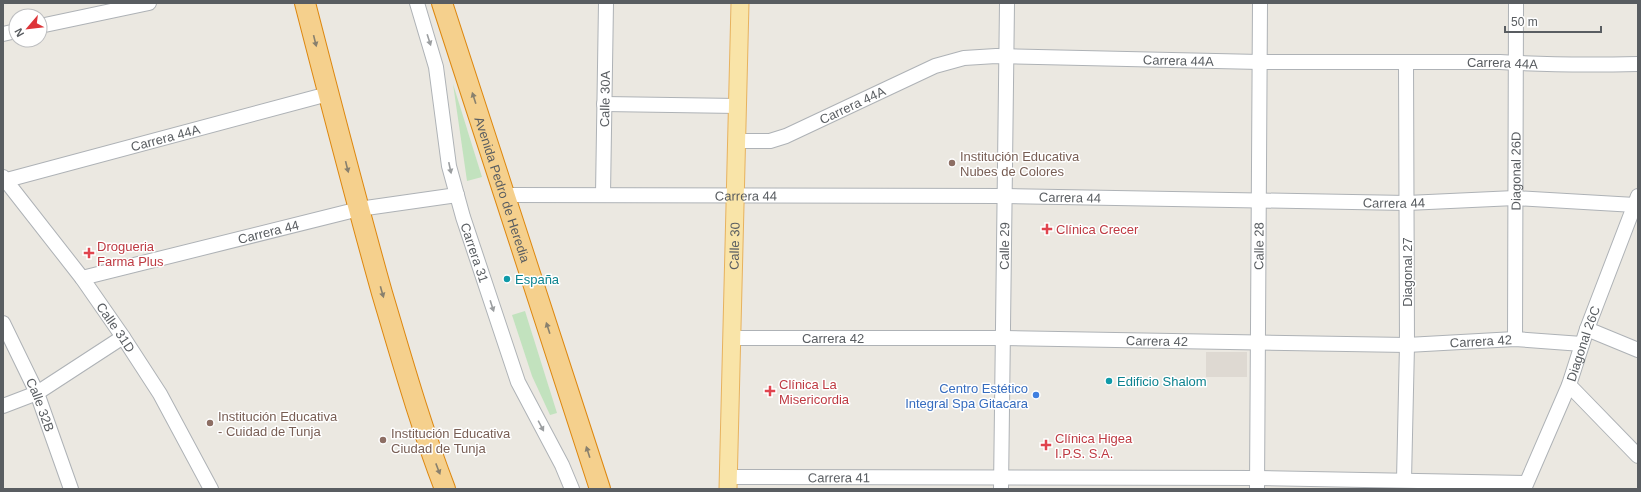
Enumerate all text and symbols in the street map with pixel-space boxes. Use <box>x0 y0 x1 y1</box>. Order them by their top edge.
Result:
north arrow <box>8 8 48 48</box>
scale bar <box>1505 8 1601 34</box>
text: 50 m <box>1511 15 1538 29</box>
text: N <box>12 26 26 39</box>
one-way arrow <box>426 34 432 46</box>
one-way arrow <box>312 35 318 47</box>
street label: Carrera 44A <box>1143 52 1214 69</box>
street label: Carrera 44A <box>1467 55 1538 72</box>
street label: Calle 30A <box>597 70 613 127</box>
street label: Carrera 44A <box>817 83 888 127</box>
one-way arrow <box>470 92 476 104</box>
street label: Avenida Pedro de Heredia <box>471 115 533 265</box>
street label: Carrera 44A <box>129 122 202 154</box>
street label: Diagonal 26D <box>1508 132 1524 210</box>
place label: Institución Educativa Nubes de Colores <box>960 149 1080 179</box>
marker: Institución Educativa Nubes de Colores <box>947 158 957 168</box>
one-way arrow <box>344 161 350 173</box>
one-way arrow <box>447 162 453 174</box>
street label: Carrera 44 <box>715 188 777 204</box>
street label: Carrera 44 <box>1039 190 1101 206</box>
street label: Carrera 44 <box>1363 195 1425 211</box>
street label: Carrera 44 <box>236 217 300 247</box>
street label: Carrera 31 <box>457 221 491 285</box>
street label: Calle 30 <box>726 222 743 270</box>
street label: Calle 29 <box>997 222 1012 270</box>
place label: Clínica Crecer <box>1056 222 1139 237</box>
street label: Calle 28 <box>1251 222 1267 270</box>
marker: Clínica Crecer <box>1041 223 1053 235</box>
street label: Diagonal 27 <box>1400 237 1415 307</box>
place label: Drogueria Farma Plus <box>97 239 164 269</box>
marker: Drogueria Farma Plus <box>84 248 94 258</box>
place label: España <box>515 272 560 287</box>
marker: España <box>502 274 512 284</box>
one-way arrow <box>379 286 385 298</box>
street label: Calle 31D <box>93 300 138 355</box>
one-way arrow <box>489 300 495 312</box>
street label: Diagonal 26C <box>1564 304 1603 383</box>
one-way arrow <box>545 322 551 334</box>
street label: Carrera 42 <box>802 331 864 346</box>
street label: Carrera 42 <box>1449 332 1512 351</box>
street label: Carrera 42 <box>1126 333 1188 349</box>
place label: Edificio Shalom <box>1117 374 1207 389</box>
street label: Calle 32B <box>23 376 57 434</box>
marker: Edificio Shalom <box>1104 376 1114 386</box>
place label: Clínica La Misericordia <box>779 377 850 407</box>
place label: Centro Estético Integral Spa Gitacara <box>905 381 1029 411</box>
marker: Clínica La Misericordia <box>764 385 776 397</box>
marker: Centro Estético Integral Spa Gitacara <box>1031 390 1041 400</box>
place label: Institución Educativa - Cuidad de Tunja <box>218 409 338 439</box>
marker: Institución Educativa - Cuidad de Tunja <box>205 418 215 428</box>
one-way arrow <box>538 420 544 431</box>
place label: Institución Educativa Ciudad de Tunja <box>391 426 511 456</box>
place label: Clínica Higea I.P.S. S.A. <box>1055 431 1133 461</box>
marker: Institución Educativa Ciudad de Tunja <box>378 435 388 445</box>
marker: Clínica Higea I.P.S. S.A. <box>1040 439 1052 451</box>
one-way arrow <box>585 445 591 457</box>
one-way arrow <box>435 464 441 476</box>
street label: Carrera 41 <box>808 470 870 485</box>

